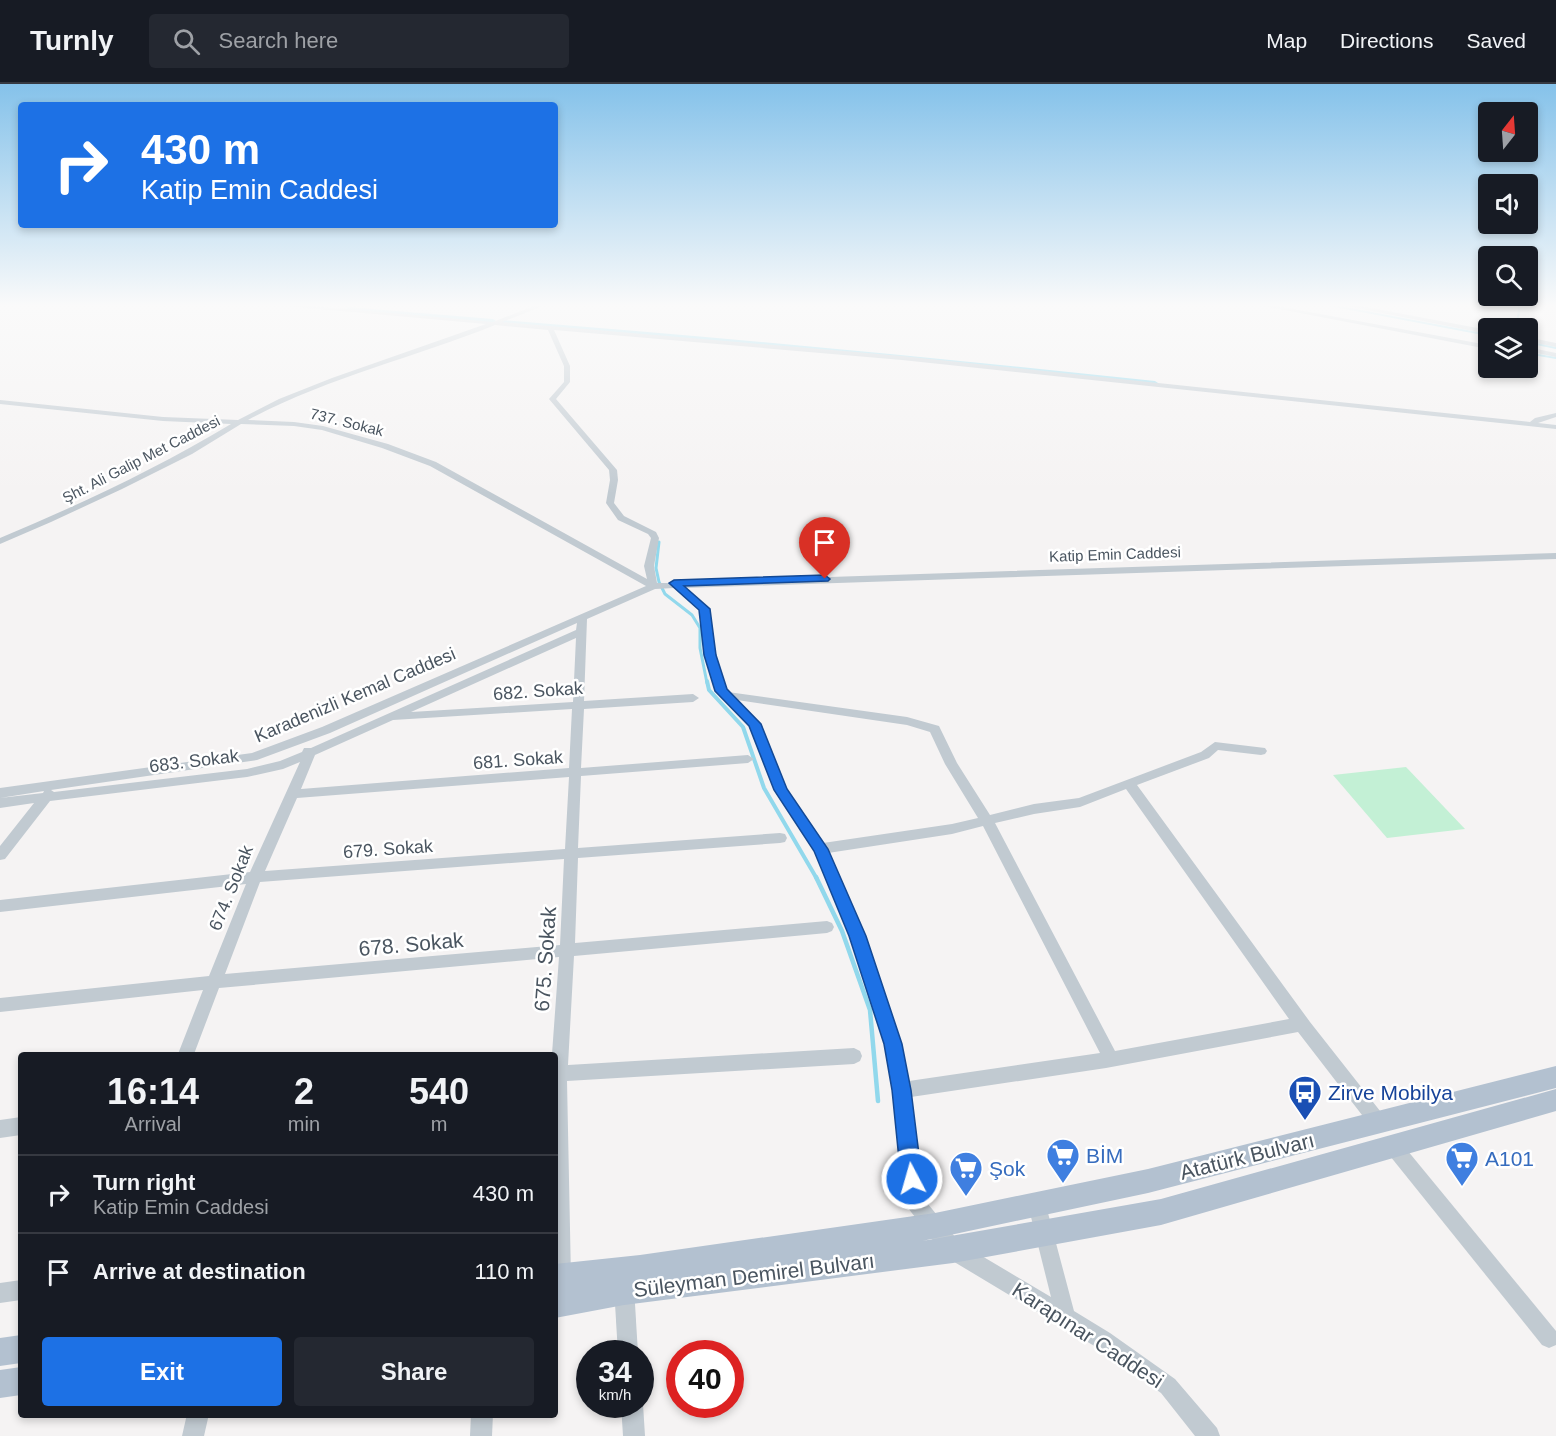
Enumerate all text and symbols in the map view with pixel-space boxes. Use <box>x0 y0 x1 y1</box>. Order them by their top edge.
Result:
search box <box>149 14 569 68</box>
text: Turnly <box>30 25 113 56</box>
icon: search <box>170 25 203 58</box>
text: Search here <box>218 28 338 53</box>
text: Map <box>1266 29 1307 52</box>
text: Directions <box>1340 29 1433 52</box>
text: Saved <box>1466 29 1526 52</box>
north arrow <box>1478 102 1538 162</box>
map controls <box>1478 102 1538 378</box>
icon: right <box>42 126 120 204</box>
text: 430 m <box>141 126 260 173</box>
button: sound <box>1478 174 1538 234</box>
text: Katip Emin Caddesi <box>141 175 378 205</box>
button: search <box>1478 246 1538 306</box>
button: layers <box>1478 318 1538 378</box>
street label: 737. Sokak <box>309 405 386 439</box>
street label: Şht. Ali Galip Met Caddesi <box>60 412 222 506</box>
pin <box>799 517 850 579</box>
icon: arrive <box>808 526 841 559</box>
street label: Katip Emin Caddesi <box>1049 543 1181 565</box>
street label: Karadenizli Kemal Caddesi <box>252 644 458 746</box>
street label: 682. Sokak <box>492 678 585 704</box>
street label: 683. Sokak <box>148 745 241 776</box>
street label: 681. Sokak <box>472 747 565 773</box>
street label: 679. Sokak <box>342 836 435 862</box>
street label: 674. Sokak <box>205 842 258 933</box>
street label: 675. Sokak <box>530 905 560 1012</box>
street label: 678. Sokak <box>358 928 465 960</box>
text: 16:14 <box>107 1071 199 1112</box>
text: 2 <box>294 1071 314 1112</box>
text: 540 <box>409 1071 469 1112</box>
bus stop icon: Zirve Mobilya <box>1287 1074 1323 1121</box>
place label: Zirve Mobilya <box>1328 1081 1453 1104</box>
text: Arrival <box>125 1113 181 1135</box>
text: min <box>288 1113 320 1135</box>
text: m <box>431 1113 447 1135</box>
street label: Atatürk Bulvarı <box>1177 1128 1317 1184</box>
supermarket icon: BİM <box>1045 1137 1081 1184</box>
supermarket icon: A101 <box>1444 1140 1480 1187</box>
place label: BİM <box>1086 1144 1123 1167</box>
position arrow <box>880 1147 944 1211</box>
place label: A101 <box>1485 1147 1534 1170</box>
supermarket icon: Şok <box>948 1150 984 1197</box>
place label: Şok <box>989 1157 1026 1180</box>
text: Turn right <box>93 1170 195 1195</box>
icon: right <box>42 1178 75 1211</box>
text: 430 m <box>473 1181 534 1206</box>
text: Katip Emin Caddesi <box>93 1196 269 1218</box>
street label: Süleyman Demirel Bulvarı <box>632 1249 876 1301</box>
icon: arrive <box>42 1256 75 1289</box>
text: Arrive at destination <box>93 1259 306 1284</box>
text: 110 m <box>474 1259 534 1284</box>
street label: Karapınar Caddesi <box>1008 1278 1168 1392</box>
button: Exit <box>42 1337 282 1406</box>
button: Share <box>294 1337 534 1406</box>
speed limit sign: 40 <box>666 1340 744 1418</box>
text: 34 <box>598 1355 632 1388</box>
text: km/h <box>599 1386 631 1403</box>

